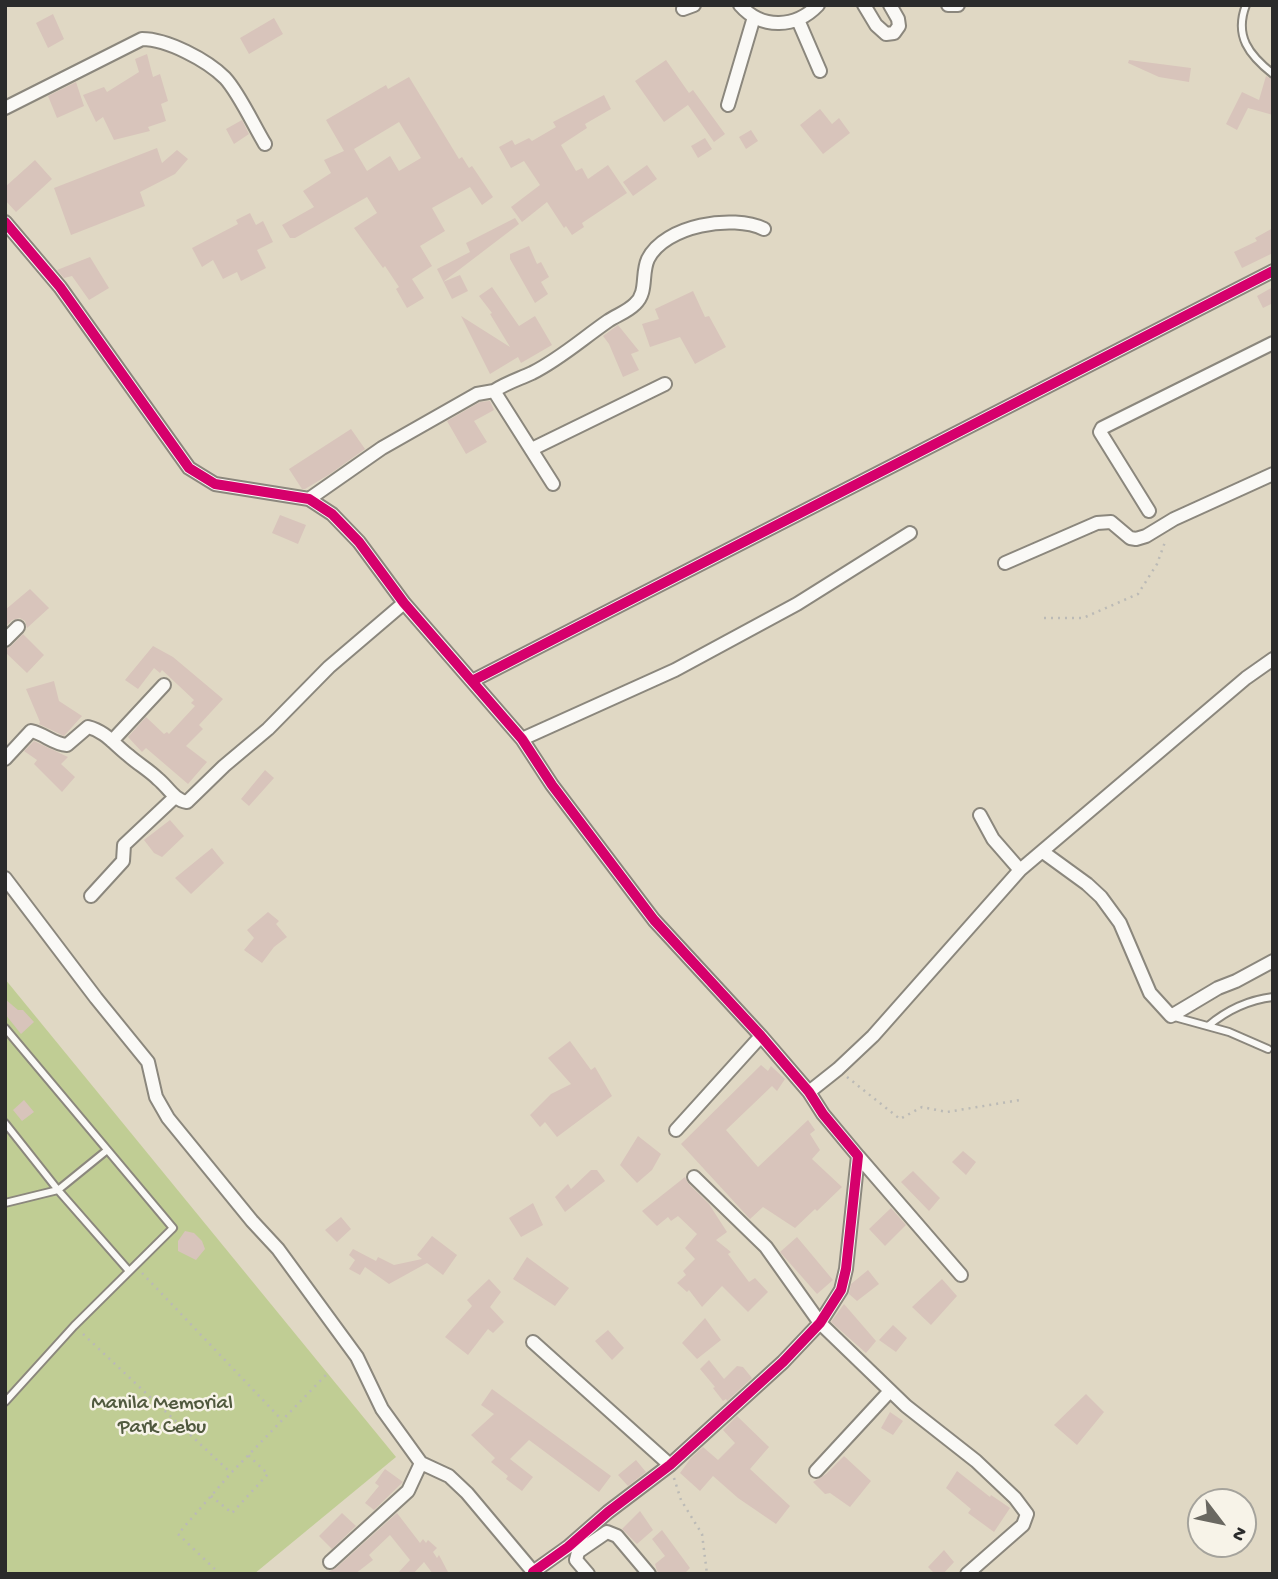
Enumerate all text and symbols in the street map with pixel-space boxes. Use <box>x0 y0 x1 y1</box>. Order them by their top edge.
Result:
park label: Manila Memorial Park Cebu <box>91 1392 233 1442</box>
north arrow <box>1187 1488 1257 1558</box>
text: N <box>1225 1522 1252 1545</box>

